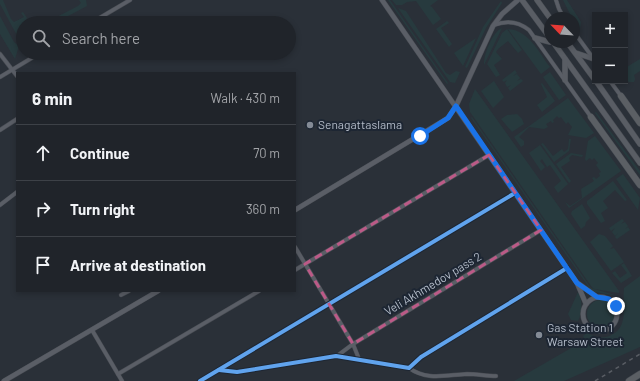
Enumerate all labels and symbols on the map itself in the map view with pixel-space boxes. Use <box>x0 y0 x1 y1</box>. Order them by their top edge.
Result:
north arrow <box>544 12 580 48</box>
place label: Senagattaslama <box>318 117 402 131</box>
marker: Senagattaslama <box>305 120 315 130</box>
route start <box>411 127 429 145</box>
street label: Veli Akhmedov pass 2 <box>381 249 484 318</box>
route end <box>607 297 625 315</box>
place label: Gas Station 1 Warsaw Street <box>547 320 623 348</box>
marker: Gas Station 1 Warsaw Street <box>534 330 544 340</box>

